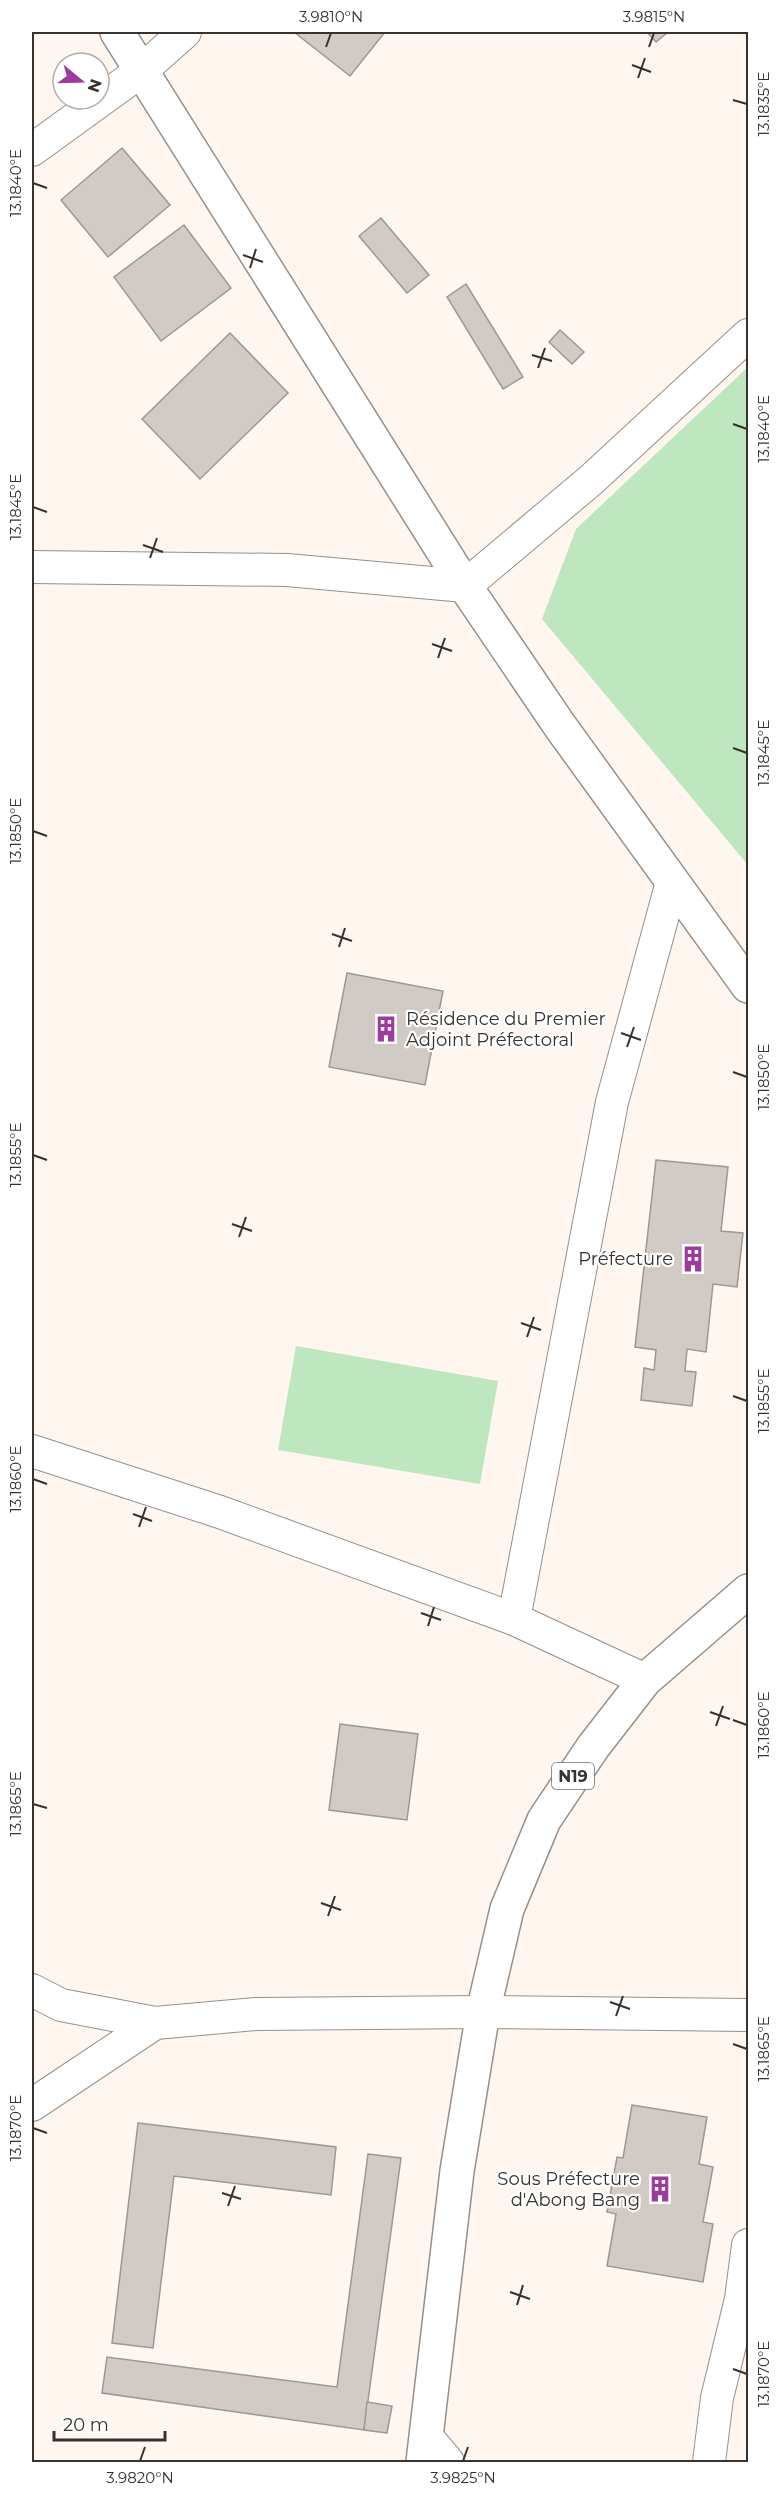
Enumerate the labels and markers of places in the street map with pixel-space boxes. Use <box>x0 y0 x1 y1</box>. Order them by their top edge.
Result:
place label: Résidence du Premier Adjoint Préfectoral <box>406 1008 606 1051</box>
building icon: Résidence du Premier Adjoint Préfectoral <box>371 1014 401 1044</box>
building icon: Préfecture <box>678 1244 708 1274</box>
place label: Préfecture <box>578 1248 673 1270</box>
place label: Sous Préfecture d'Abong Bang <box>497 2168 640 2211</box>
building icon: Sous Préfecture d'Abong Bang <box>645 2174 675 2204</box>

